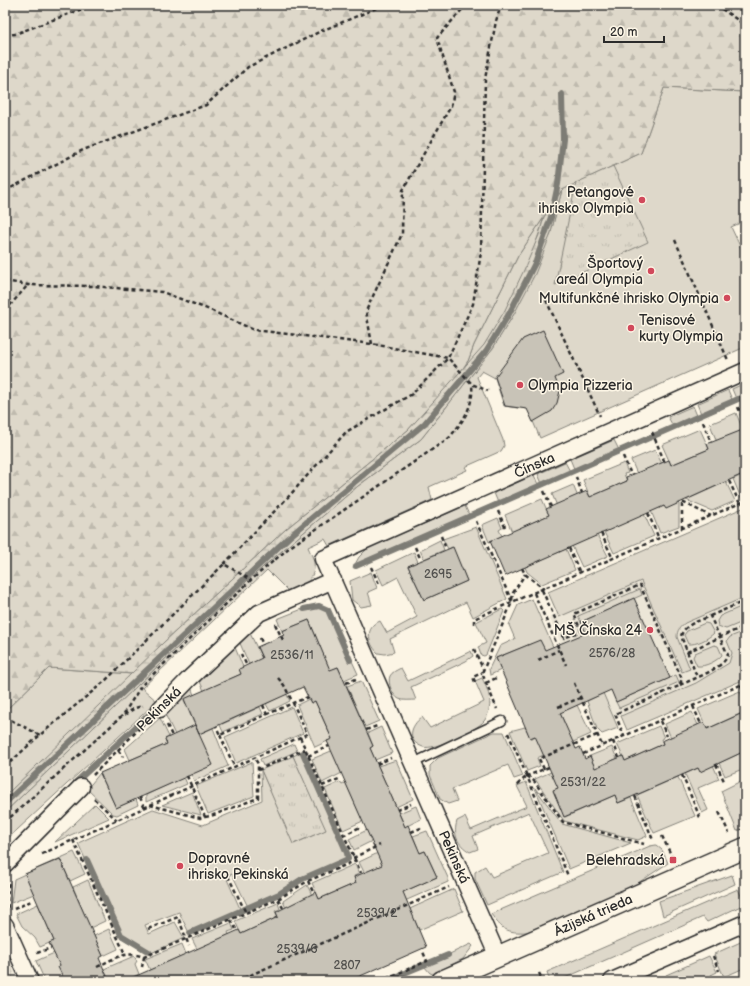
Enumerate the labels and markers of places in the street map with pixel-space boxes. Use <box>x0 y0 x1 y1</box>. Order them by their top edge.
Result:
place label: Petangové ihrisko Olympia <box>538 184 635 217</box>
marker: Petangové ihrisko Olympia <box>637 195 647 205</box>
place label: Športový areál Olympia <box>556 254 644 288</box>
marker: Športový areál Olympia <box>646 266 656 276</box>
place label: Multifunkčné ihrisko Olympia <box>539 290 719 307</box>
marker: Multifunkčné ihrisko Olympia <box>722 293 732 303</box>
place label: Tenisové kurty Olympia <box>639 312 723 345</box>
marker: Tenisové kurty Olympia <box>626 323 636 333</box>
place label: Olympia Pizzeria <box>528 377 633 394</box>
marker: Olympia Pizzeria <box>515 380 525 390</box>
place label: MŠ Čínska 24 <box>554 621 642 639</box>
marker: MŠ Čínska 24 <box>645 625 655 635</box>
place label: Dopravné ihrisko Pekinská <box>188 850 289 883</box>
place label: Belehradská <box>586 852 665 869</box>
marker: Belehradská <box>668 855 678 865</box>
marker: Dopravné ihrisko Pekinská <box>175 861 185 871</box>

